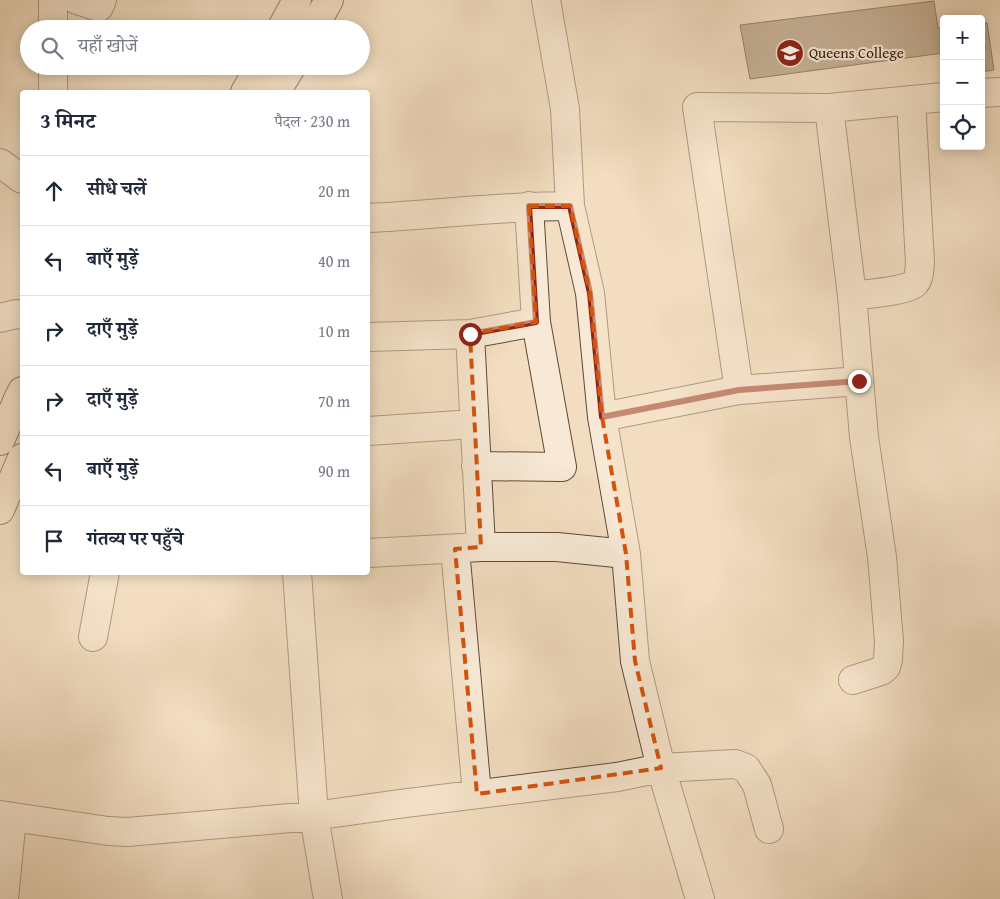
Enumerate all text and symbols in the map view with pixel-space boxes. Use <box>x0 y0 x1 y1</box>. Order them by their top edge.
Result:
map controls <box>940 15 985 150</box>
button: + <box>940 15 985 60</box>
search box <box>20 20 370 75</box>
text: यहाँ खोजें <box>78 31 138 59</box>
icon: search <box>38 34 66 62</box>
school or university icon: Queens College <box>775 38 805 68</box>
place label: Queens College <box>809 42 904 63</box>
button: − <box>940 60 985 105</box>
text: 3 मिनट <box>40 105 95 136</box>
button: locate <box>940 105 985 150</box>
text: पैदल · 230 m <box>274 109 350 133</box>
text: सीधे चलें <box>87 174 146 202</box>
icon: ahead <box>40 177 68 205</box>
text: 20 m <box>318 179 350 203</box>
text: बाएँ मुड़ें <box>87 244 138 272</box>
icon: left <box>40 247 68 275</box>
text: 40 m <box>318 249 350 273</box>
text: दाएँ मुड़ें <box>87 314 138 342</box>
icon: right <box>40 317 68 345</box>
text: 10 m <box>318 319 350 343</box>
route start <box>459 323 482 346</box>
route end <box>848 370 871 393</box>
text: दाएँ मुड़ें <box>87 384 138 412</box>
icon: right <box>40 387 68 415</box>
text: 70 m <box>318 389 350 413</box>
text: बाएँ मुड़ें <box>87 454 138 482</box>
icon: left <box>40 457 68 485</box>
text: 90 m <box>318 459 350 483</box>
text: गंतव्य पर पहुँचे <box>87 524 183 552</box>
icon: arrive <box>40 527 68 555</box>

